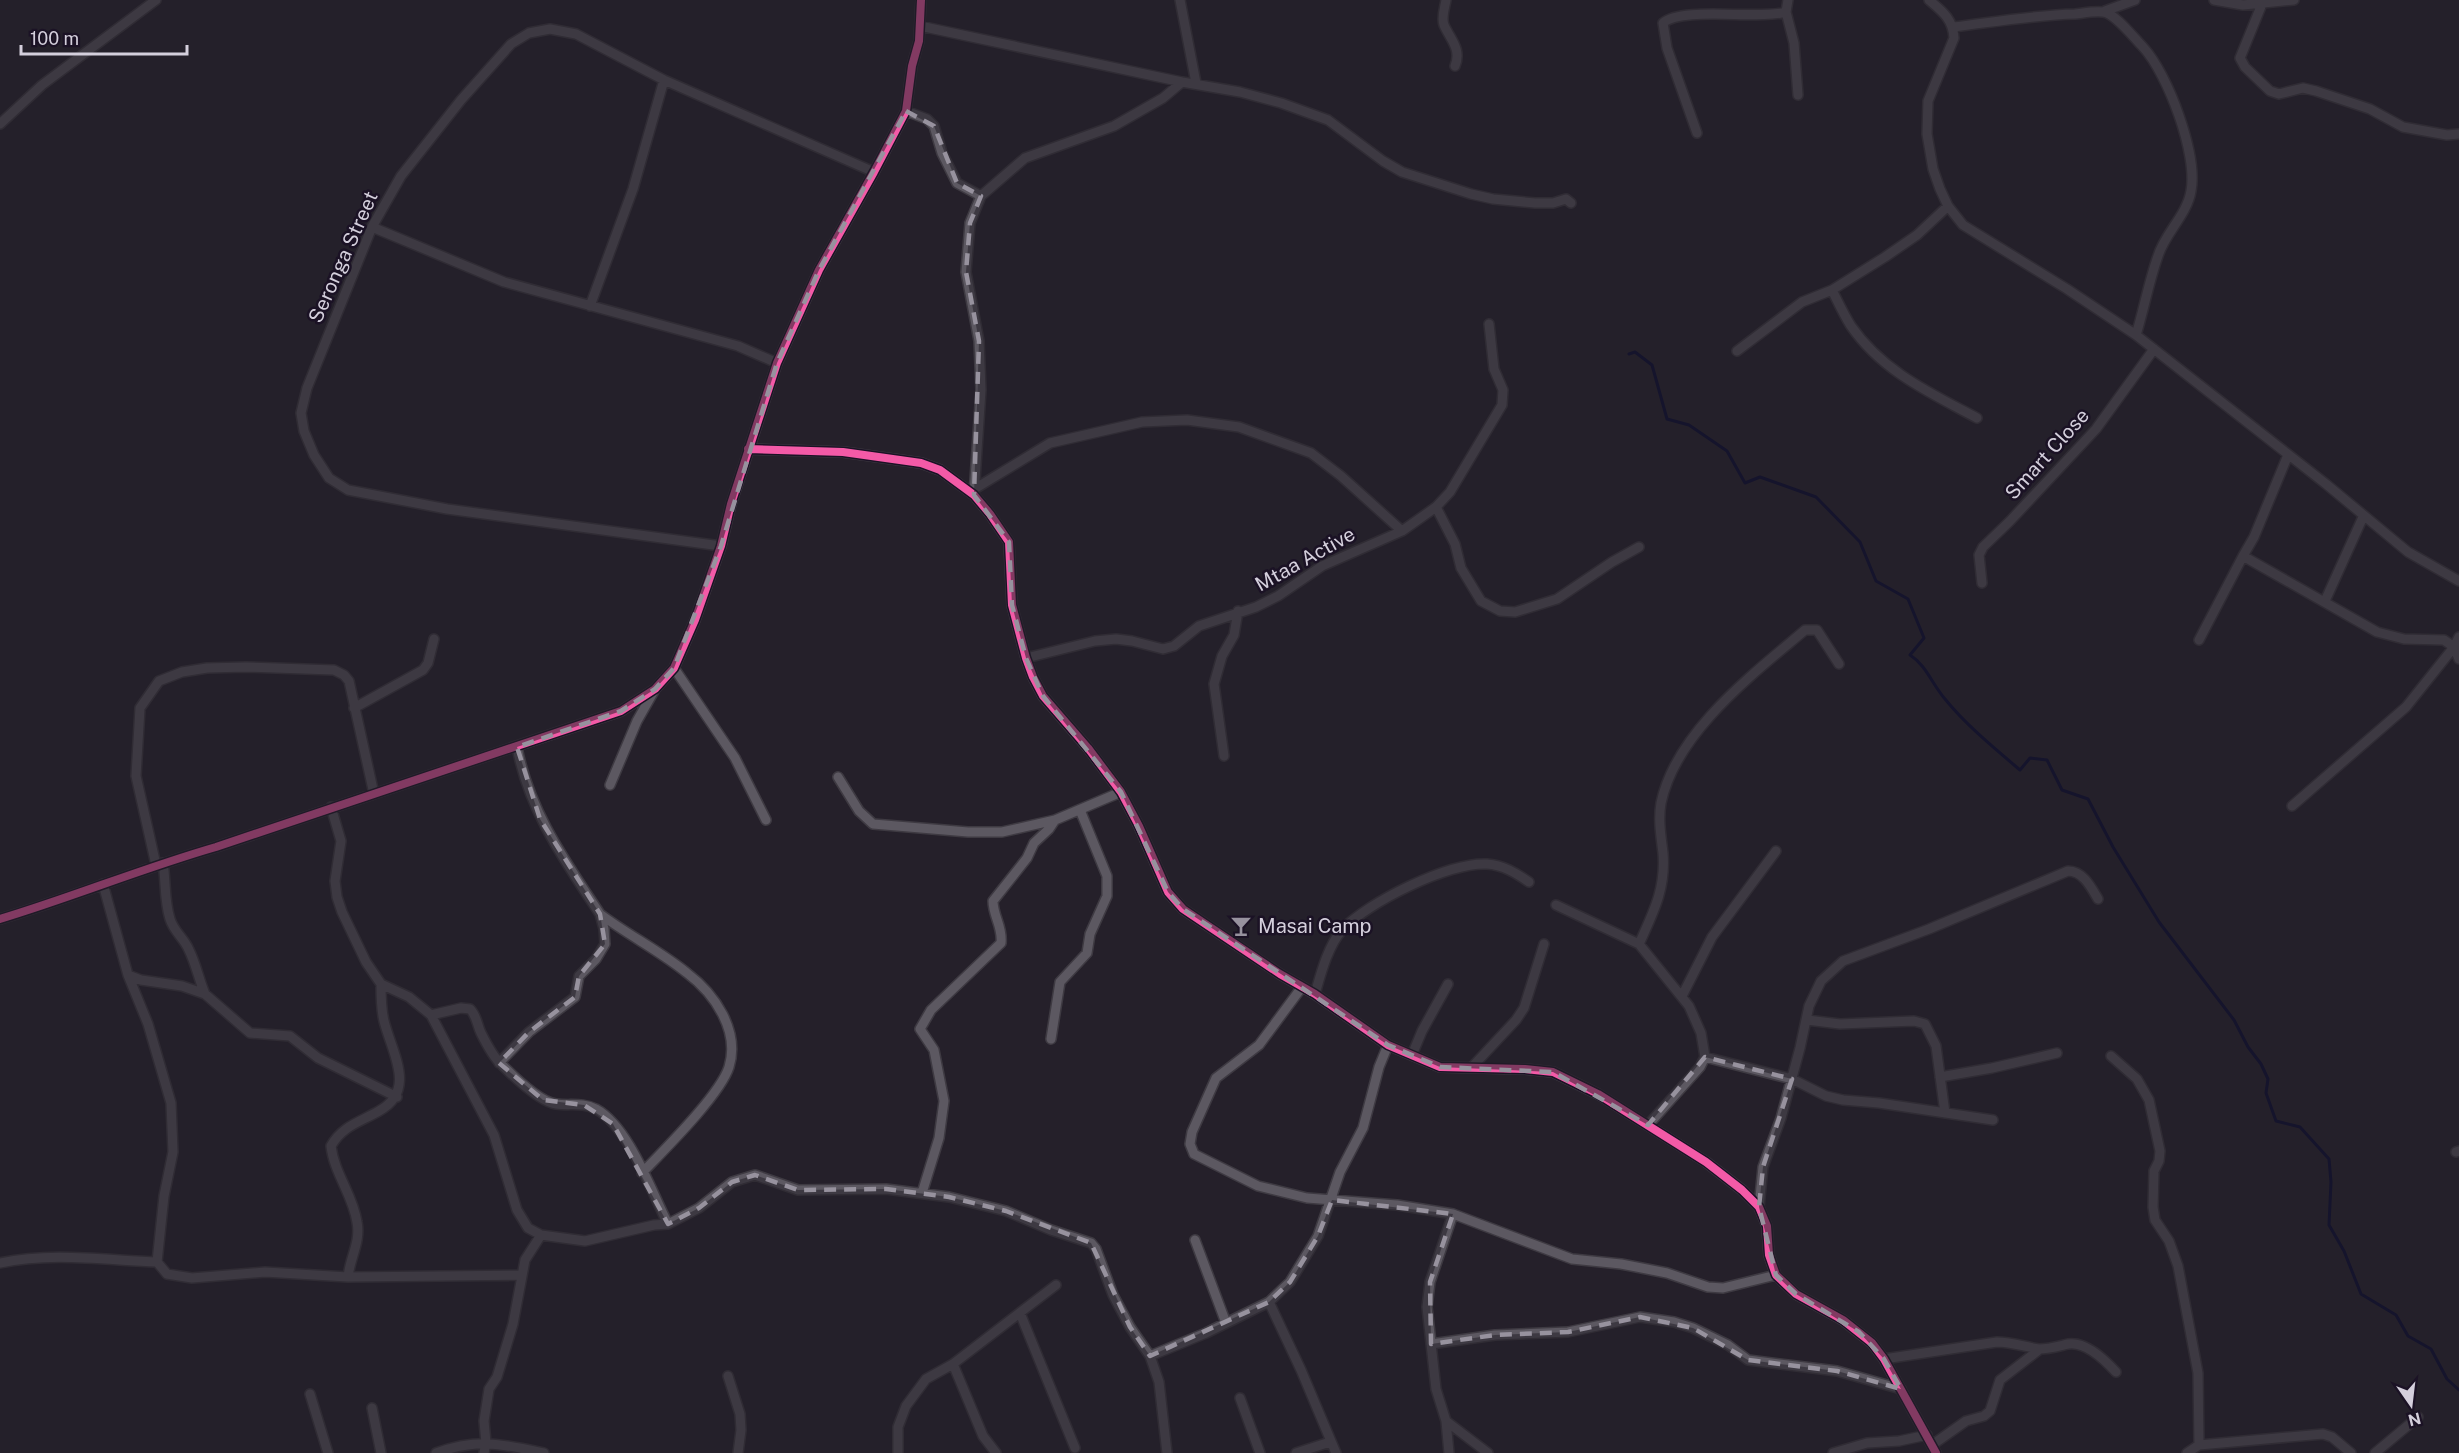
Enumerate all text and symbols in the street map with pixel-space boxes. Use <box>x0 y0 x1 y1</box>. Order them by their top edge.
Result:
scale bar <box>21 18 188 56</box>
text: 100 m <box>30 28 79 49</box>
street label: Seronga Street <box>303 187 383 327</box>
street label: Smart Close <box>2000 404 2094 504</box>
street label: Mtaa Active <box>1251 522 1359 596</box>
bar icon: Masai Camp <box>1229 914 1253 938</box>
place label: Masai Camp <box>1258 914 1372 938</box>
north arrow <box>2381 1375 2441 1435</box>
text: N <box>2406 1408 2423 1430</box>

